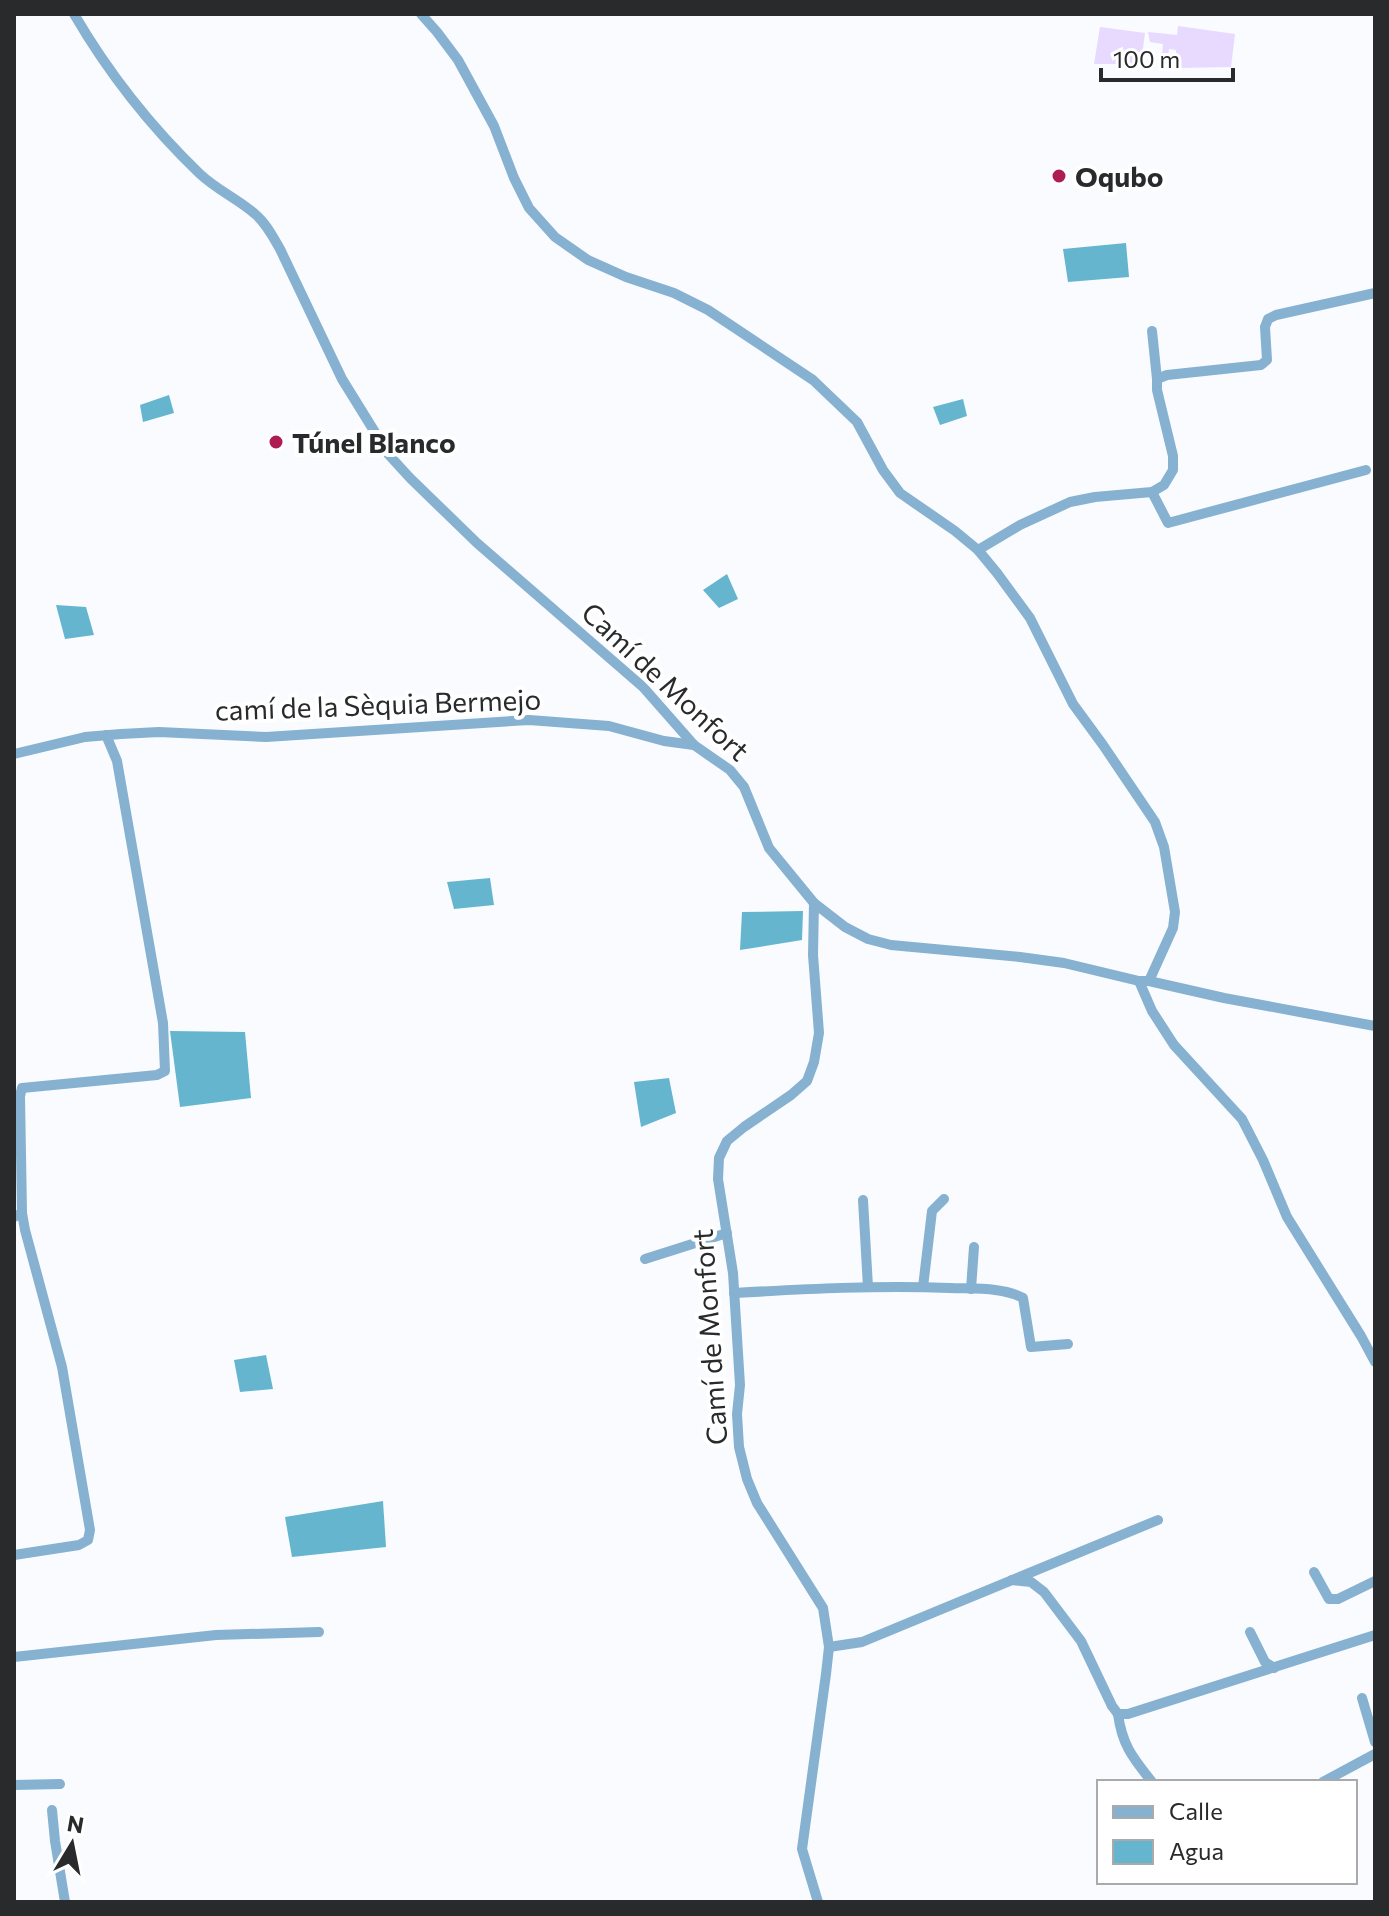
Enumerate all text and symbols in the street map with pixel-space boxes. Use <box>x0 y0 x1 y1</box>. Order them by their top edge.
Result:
scale bar <box>1101 32 1233 82</box>
text: 100 m <box>1113 44 1180 73</box>
place label: Oqubo <box>1075 159 1164 193</box>
marker: Oqubo <box>1050 167 1068 185</box>
place label: Túnel Blanco <box>292 425 456 459</box>
marker: Túnel Blanco <box>267 433 285 451</box>
street label: Camí de Monfort <box>575 595 757 767</box>
street label: camí de la Sèquia Bermejo <box>214 681 542 727</box>
street label: Camí de Monfort <box>684 1228 734 1446</box>
legend <box>1097 1780 1357 1884</box>
text: Calle <box>1169 1796 1223 1825</box>
north arrow <box>32 1804 112 1884</box>
text: N <box>65 1809 86 1839</box>
text: Agua <box>1169 1836 1224 1865</box>

